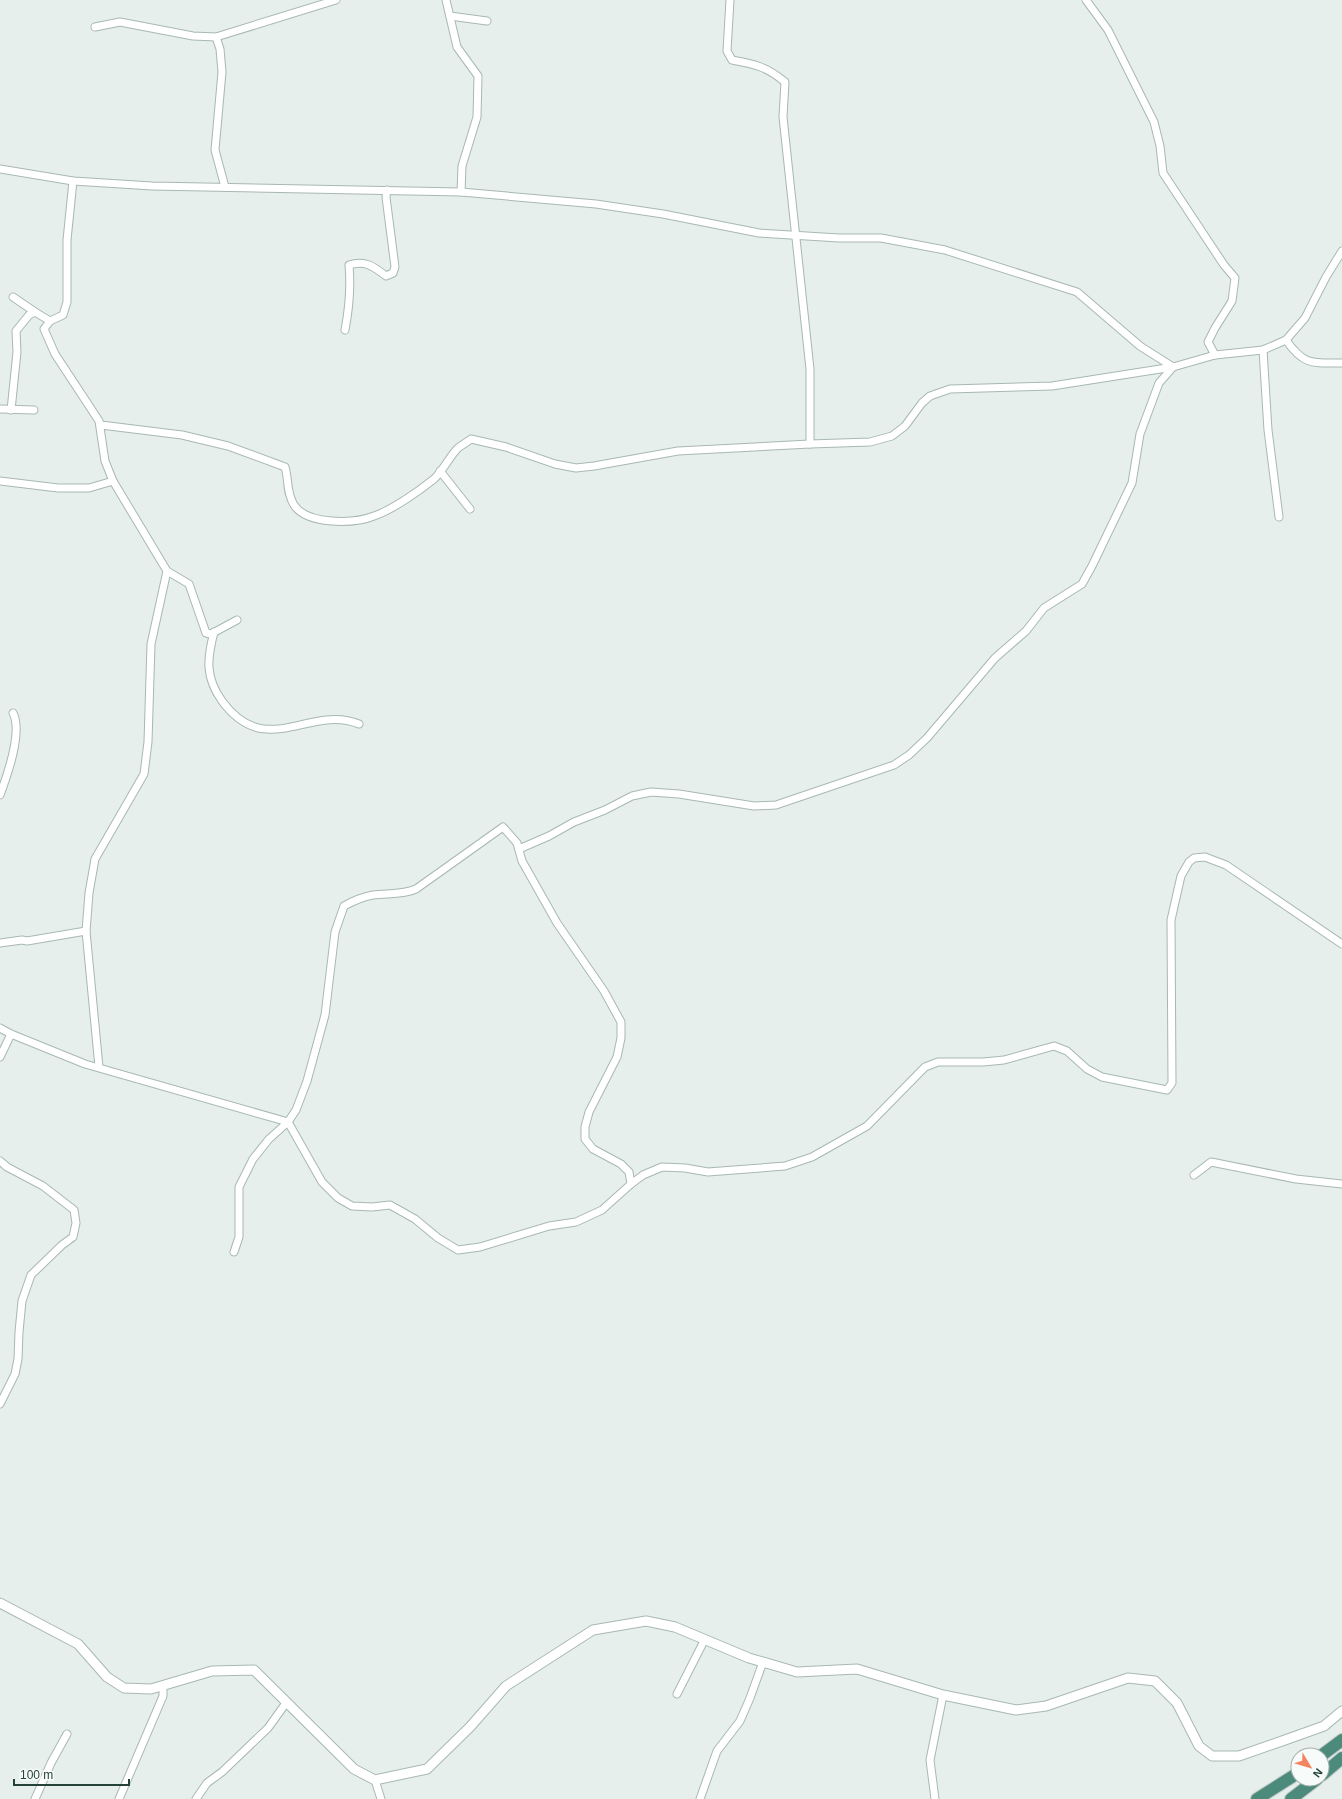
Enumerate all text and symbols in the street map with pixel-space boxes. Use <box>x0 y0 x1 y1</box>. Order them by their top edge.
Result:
north arrow <box>1290 1747 1330 1787</box>
scale bar <box>14 1761 129 1787</box>
text: N <box>1311 1766 1325 1780</box>
text: 100 m <box>20 1768 53 1782</box>

